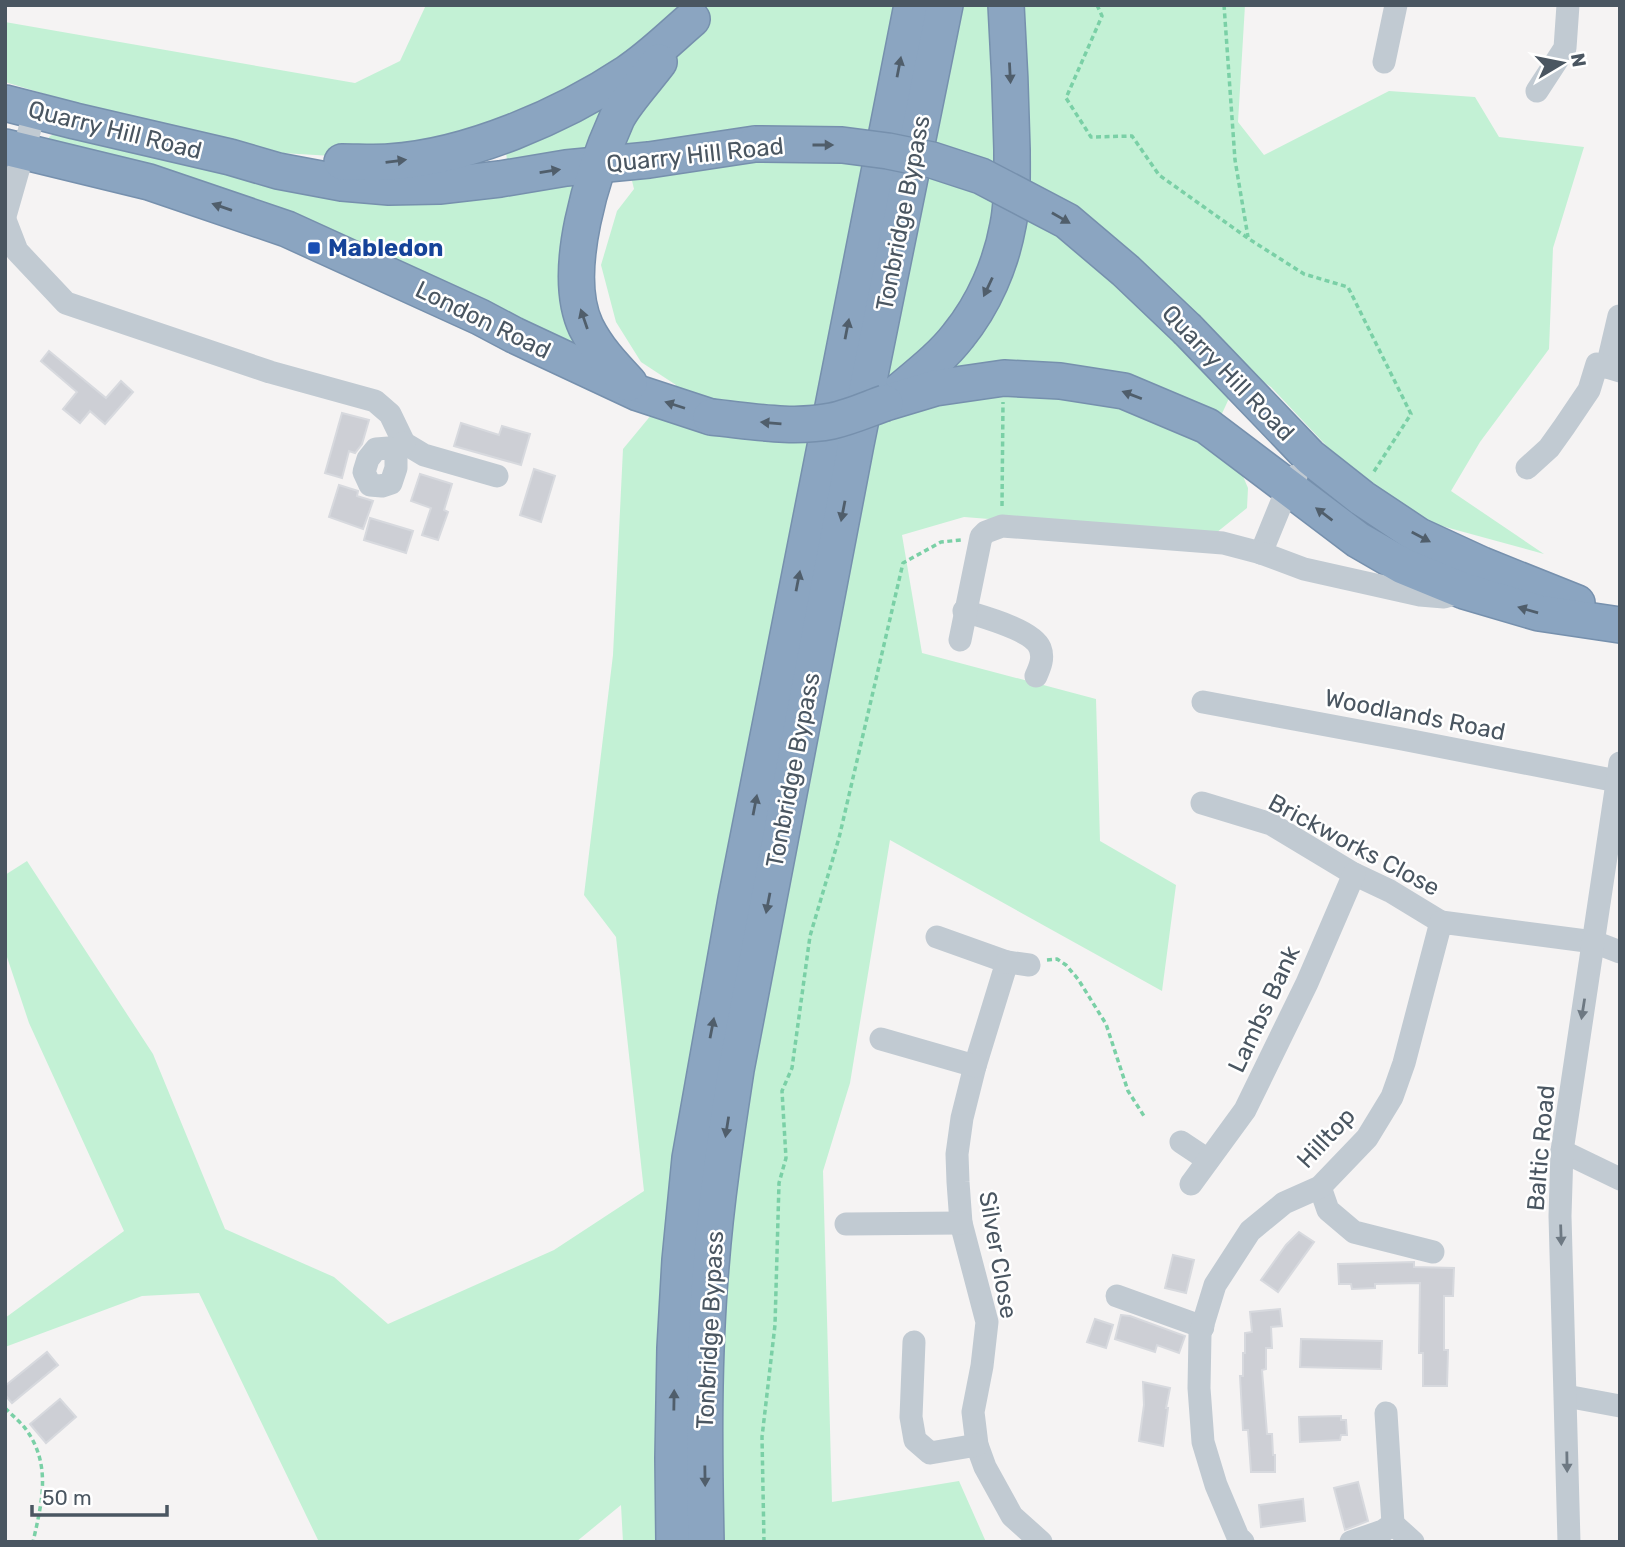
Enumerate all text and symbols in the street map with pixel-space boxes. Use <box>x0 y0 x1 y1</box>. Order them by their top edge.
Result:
north arrow <box>1527 28 1597 98</box>
text: N <box>1566 51 1591 69</box>
one-way arrow <box>894 56 905 78</box>
one-way arrow <box>1004 63 1015 85</box>
street label: Quarry Hill Road <box>25 95 205 165</box>
street label: Tonbridge Bypass <box>870 113 936 313</box>
street label: Quarry Hill Road <box>605 132 785 178</box>
one-way arrow <box>812 139 834 151</box>
one-way arrow <box>385 156 407 167</box>
one-way arrow <box>539 165 561 176</box>
one-way arrow <box>212 201 233 212</box>
one-way arrow <box>1051 212 1070 224</box>
place label: Mabledon <box>328 234 444 262</box>
marker: Mabledon <box>306 240 322 256</box>
street label: London Road <box>411 275 555 365</box>
one-way arrow <box>982 277 993 297</box>
street label: Quarry Hill Road <box>1156 299 1300 447</box>
one-way arrow <box>578 308 589 329</box>
one-way arrow <box>842 318 853 340</box>
one-way arrow <box>1122 389 1143 400</box>
one-way arrow <box>664 399 685 410</box>
one-way arrow <box>760 417 782 428</box>
one-way arrow <box>837 500 848 522</box>
one-way arrow <box>1315 508 1333 522</box>
one-way arrow <box>1412 530 1432 542</box>
one-way arrow <box>793 570 804 592</box>
one-way arrow <box>1518 604 1539 614</box>
street label: Tonbridge Bypass <box>760 670 826 870</box>
street label: Woodlands Road <box>1322 684 1508 746</box>
street label: Brickworks Close <box>1264 788 1444 902</box>
one-way arrow <box>749 794 760 816</box>
one-way arrow <box>762 892 773 914</box>
street label: Lambs Bank <box>1222 941 1306 1077</box>
one-way arrow <box>1578 998 1589 1020</box>
one-way arrow <box>707 1017 718 1039</box>
street label: Baltic Road <box>1522 1084 1560 1212</box>
street label: Hilltop <box>1291 1102 1361 1174</box>
one-way arrow <box>722 1116 733 1138</box>
street label: Silver Close <box>973 1189 1023 1321</box>
one-way arrow <box>1555 1224 1567 1246</box>
street label: Tonbridge Bypass <box>691 1230 729 1430</box>
one-way arrow <box>668 1389 680 1411</box>
one-way arrow <box>1562 1452 1573 1474</box>
one-way arrow <box>699 1465 710 1487</box>
scale bar <box>32 1474 166 1518</box>
text: 50 m <box>42 1485 92 1510</box>

